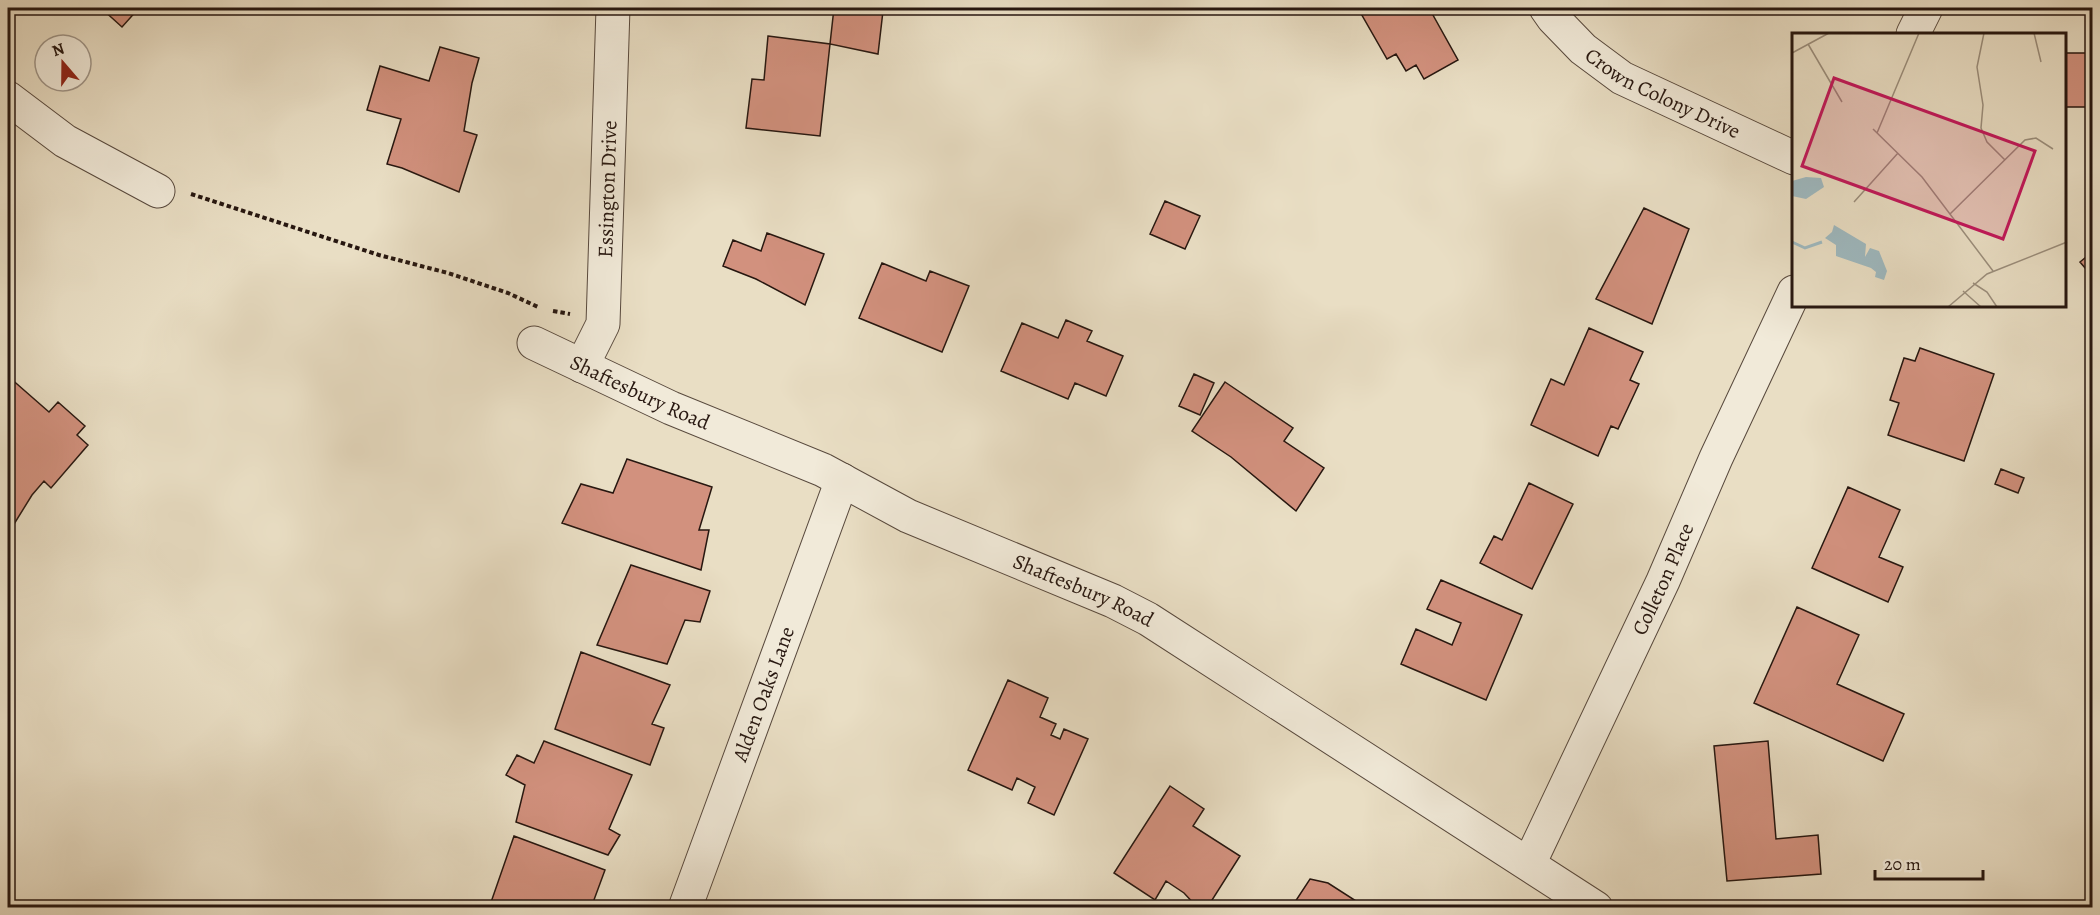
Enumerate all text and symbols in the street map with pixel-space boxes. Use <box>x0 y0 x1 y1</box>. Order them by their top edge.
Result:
north arrow <box>33 33 93 93</box>
inset map <box>1792 33 2067 308</box>
text: N <box>49 37 68 62</box>
street label: Crown Colony Drive <box>1579 41 1745 145</box>
street label: Essington Drive <box>591 120 623 258</box>
street label: Shaftesbury Road <box>565 348 715 437</box>
street label: Colleton Place <box>1625 518 1700 640</box>
street label: Shaftesbury Road <box>1009 547 1159 634</box>
street label: Alden Oaks Lane <box>726 622 801 766</box>
scale bar <box>1875 843 1983 881</box>
text: 20 m <box>1884 852 1921 876</box>

